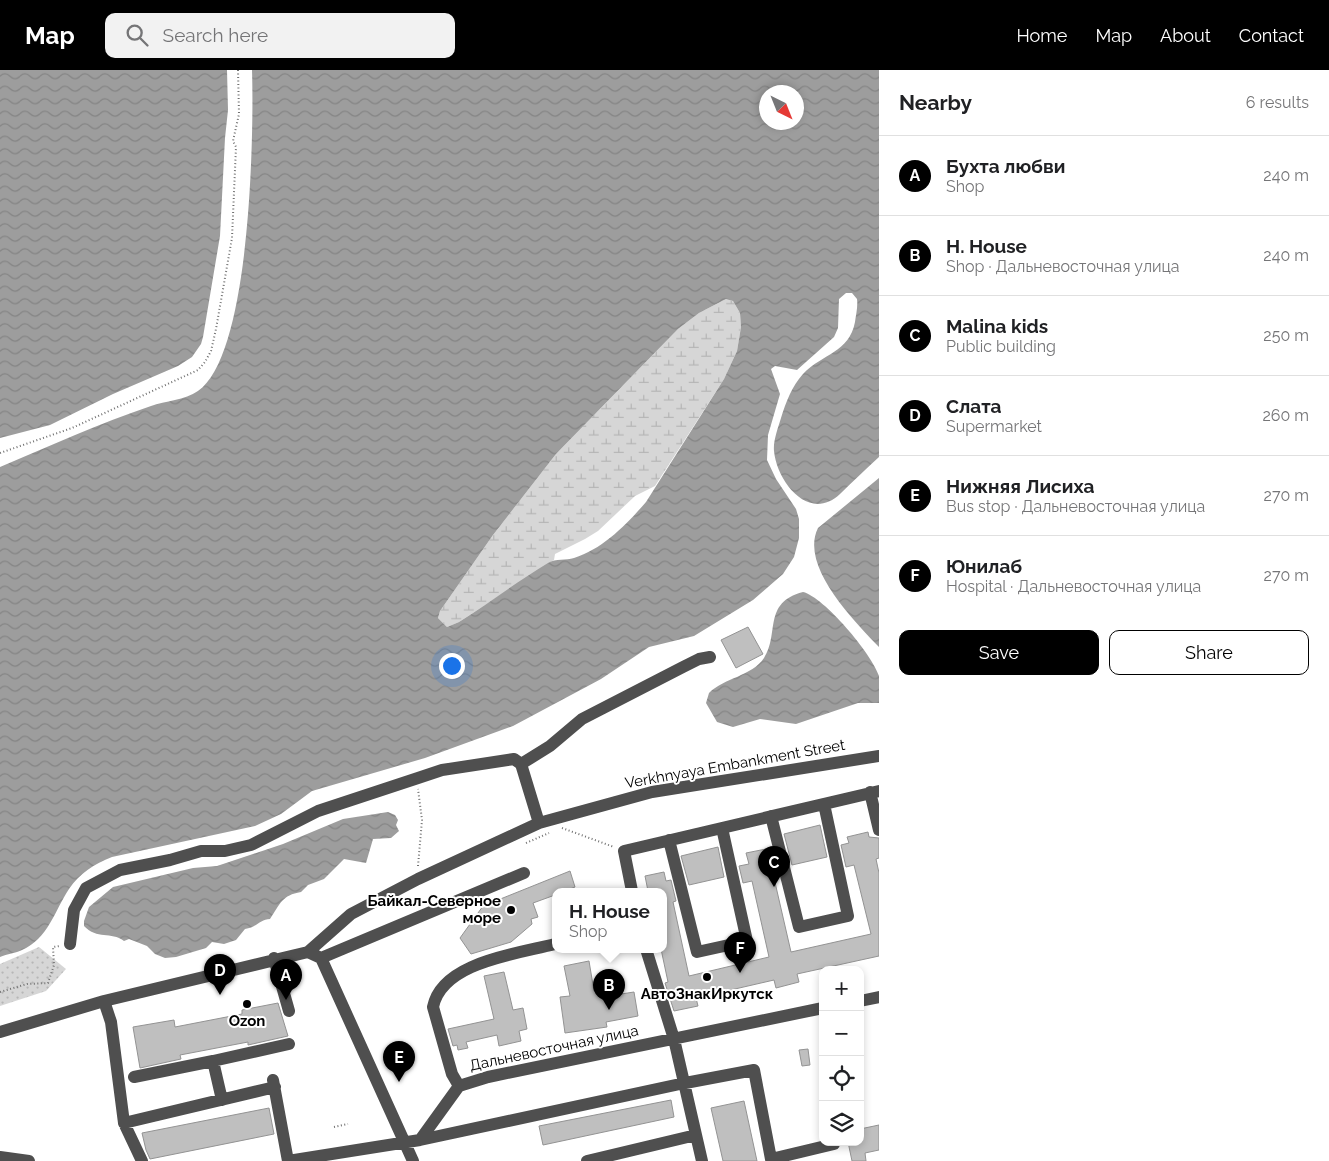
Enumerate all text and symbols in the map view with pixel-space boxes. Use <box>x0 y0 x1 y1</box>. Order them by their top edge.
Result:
search box <box>105 13 455 58</box>
text: Map <box>25 21 75 50</box>
icon: search <box>123 21 151 49</box>
text: Search here <box>163 24 268 46</box>
text: Home <box>1016 25 1067 46</box>
text: Map <box>1095 25 1132 46</box>
text: About <box>1160 25 1211 46</box>
text: Contact <box>1239 25 1304 46</box>
north arrow <box>759 85 804 130</box>
text: Nearby <box>899 90 972 115</box>
text: 6 results <box>1246 93 1309 112</box>
text: Бухта любви <box>946 155 1065 177</box>
text: A <box>910 166 920 185</box>
text: 240 m <box>1263 166 1309 185</box>
text: Shop <box>946 177 984 196</box>
text: H. House <box>946 235 1027 257</box>
text: B <box>910 246 920 265</box>
text: 240 m <box>1263 246 1309 265</box>
text: Shop · Дальневосточная улица <box>946 257 1179 276</box>
text: Malina kids <box>946 315 1048 337</box>
text: C <box>910 326 920 345</box>
text: 250 m <box>1263 326 1309 345</box>
text: Public building <box>946 337 1056 356</box>
text: Слата <box>946 395 1001 417</box>
text: D <box>909 406 921 425</box>
text: 260 m <box>1262 406 1309 425</box>
text: Supermarket <box>946 417 1042 436</box>
text: Нижняя Лисиха <box>946 475 1094 497</box>
text: E <box>910 486 920 505</box>
text: 270 m <box>1264 486 1309 505</box>
text: Bus stop · Дальневосточная улица <box>946 497 1205 516</box>
text: Юнилаб <box>946 555 1022 577</box>
text: F <box>910 566 920 585</box>
text: 270 m <box>1264 566 1309 585</box>
text: Hospital · Дальневосточная улица <box>946 577 1201 596</box>
button: Save <box>899 630 1099 675</box>
button: Share <box>1109 630 1309 675</box>
your location <box>439 653 465 679</box>
street label: Verkhnyaya Embankment Street <box>624 736 846 792</box>
pin: C <box>758 846 790 887</box>
popup <box>552 888 667 953</box>
place label: Байкал-Северное море <box>368 892 501 927</box>
text: H. House <box>569 900 650 922</box>
marker: Байкал-Северное море <box>505 904 517 916</box>
text: Shop <box>569 922 607 941</box>
pin: F <box>724 932 756 973</box>
pin: D <box>204 954 236 995</box>
pin: A <box>270 959 302 1000</box>
map controls <box>819 966 864 1146</box>
button: + <box>819 966 864 1011</box>
pin: B <box>593 969 625 1010</box>
marker: АвтоЗнакИркутск <box>701 971 713 983</box>
place label: АвтоЗнакИркутск <box>641 985 774 1003</box>
marker: Ozon <box>241 998 253 1010</box>
button: − <box>819 1011 864 1056</box>
place label: Ozon <box>229 1012 265 1030</box>
street label: Дальневосточная улица <box>468 1021 640 1075</box>
pin: E <box>383 1041 415 1082</box>
button: locate <box>819 1056 864 1101</box>
button: layers <box>819 1101 864 1146</box>

